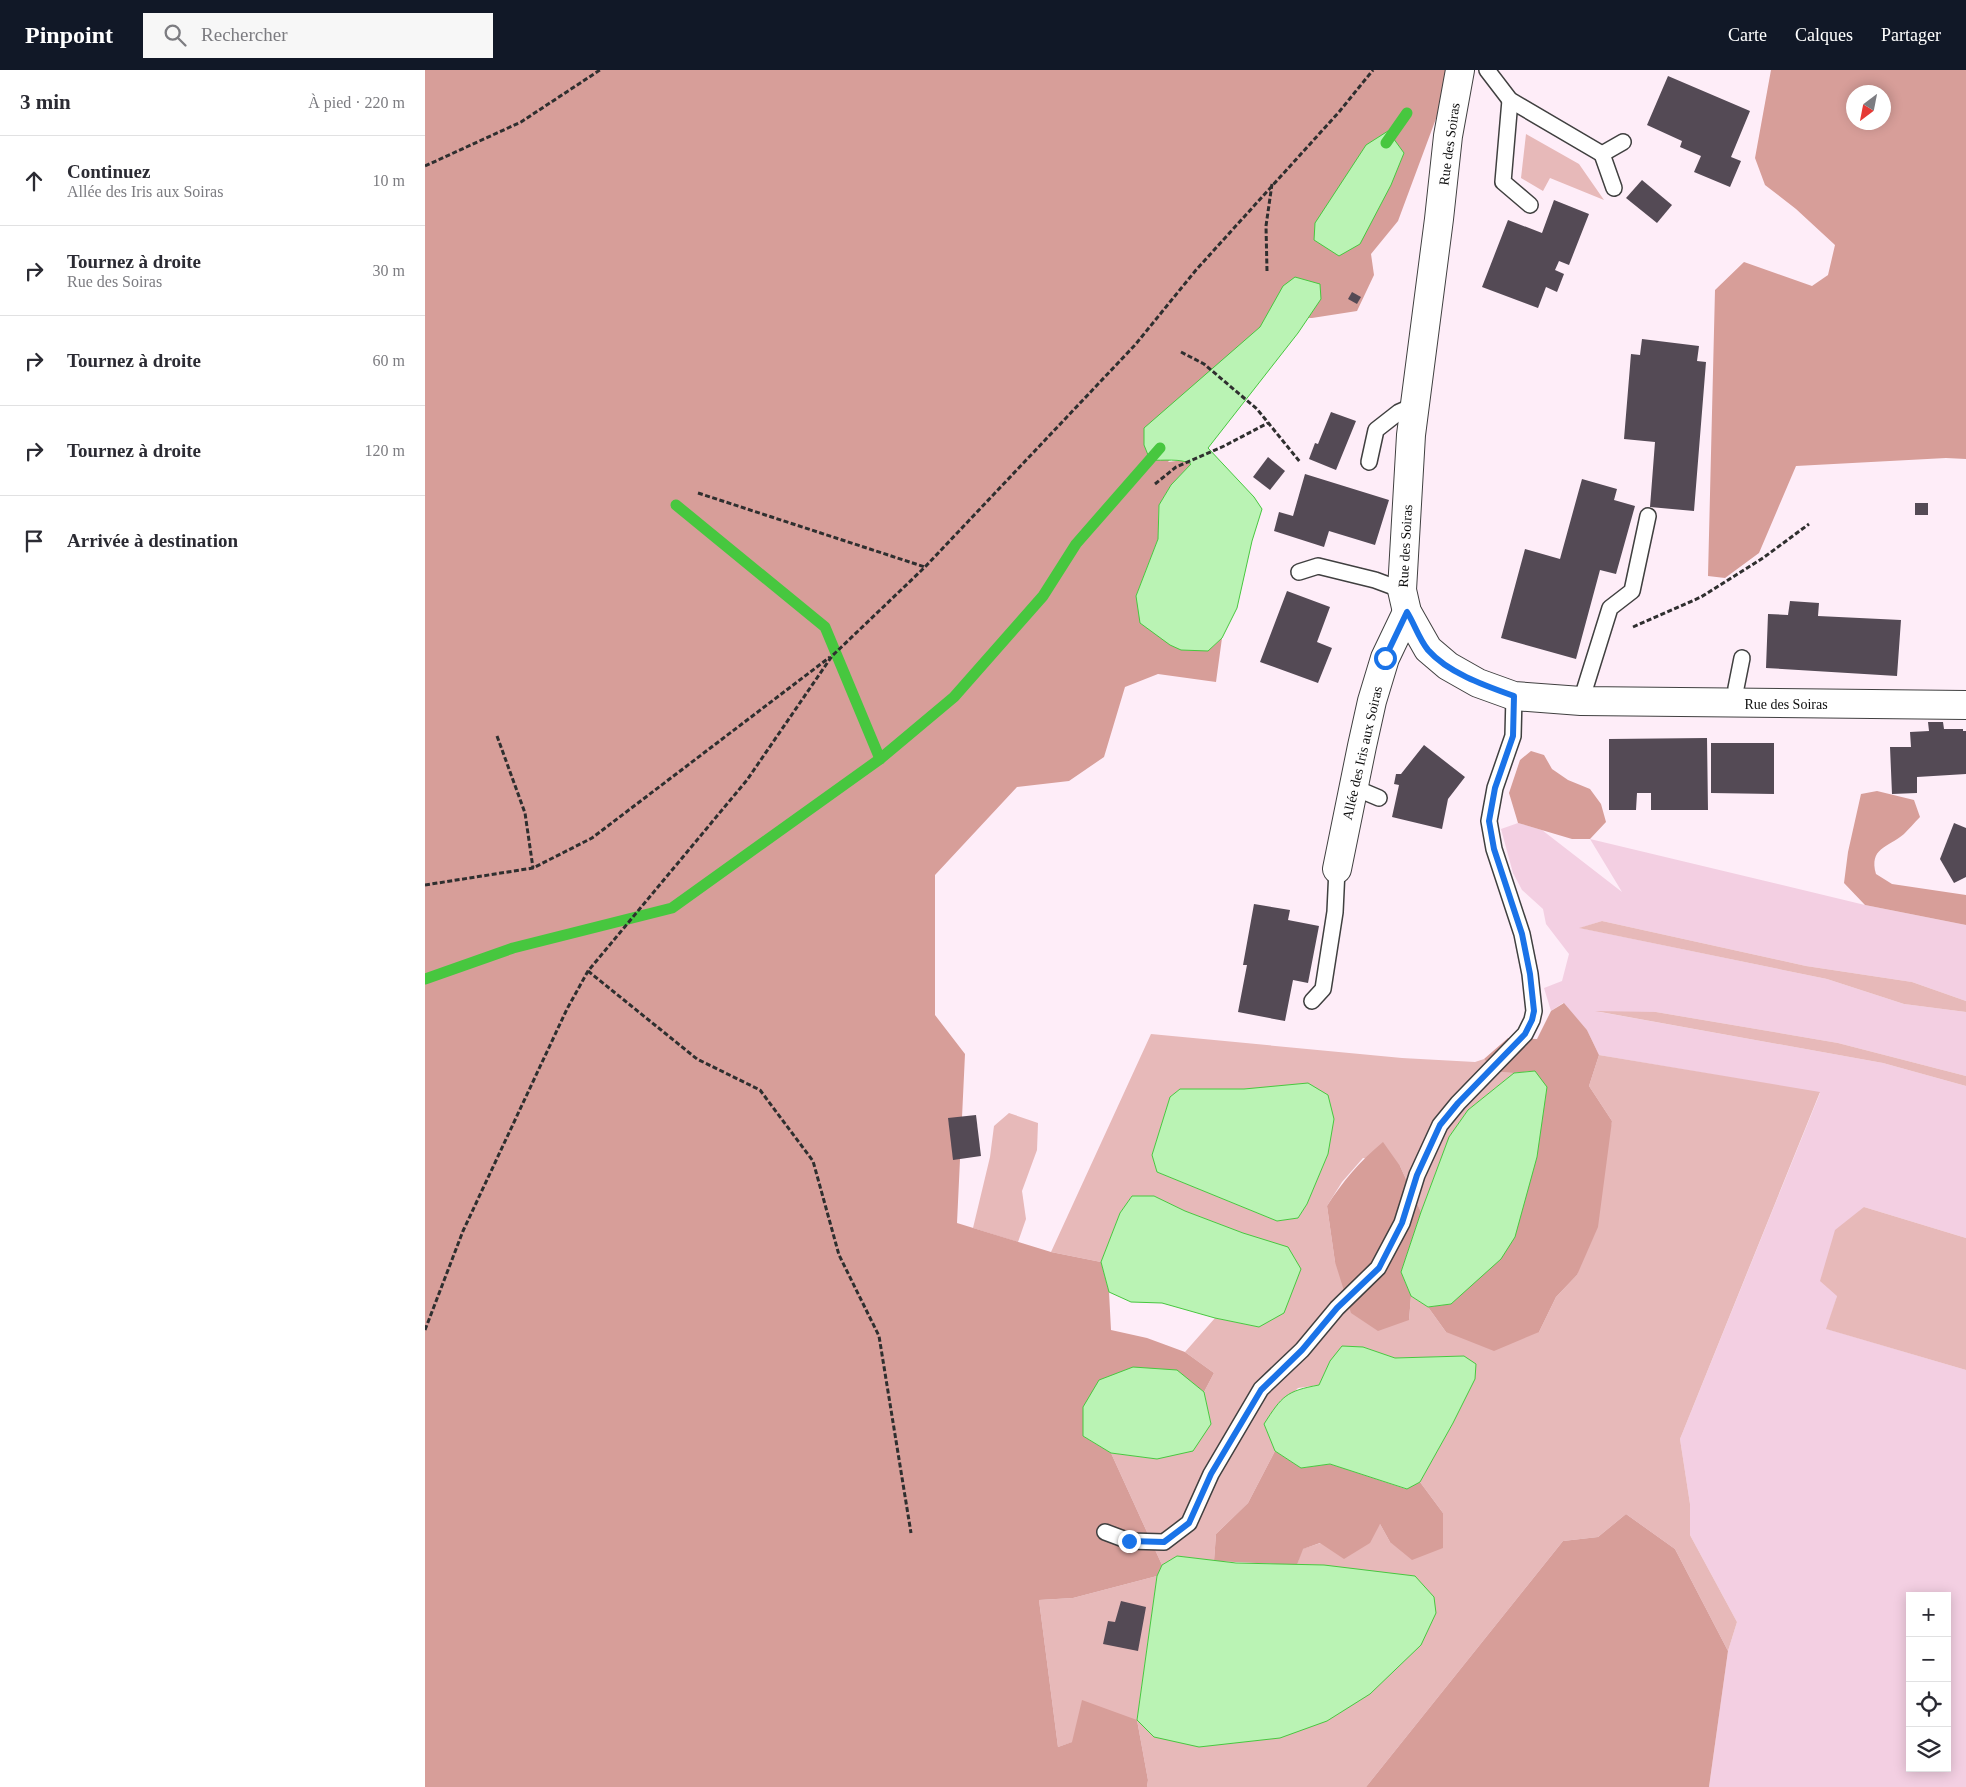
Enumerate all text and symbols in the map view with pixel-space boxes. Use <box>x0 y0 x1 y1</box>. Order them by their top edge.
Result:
search box <box>143 13 493 58</box>
icon: search <box>161 21 189 49</box>
text: Pinpoint <box>25 22 113 48</box>
text: Rechercher <box>201 24 288 45</box>
text: Carte <box>1728 25 1767 45</box>
text: Calques <box>1795 25 1853 45</box>
text: Partager <box>1881 25 1941 45</box>
north arrow <box>1846 85 1891 130</box>
text: 3 min <box>20 90 71 114</box>
text: À pied · 220 m <box>308 94 405 111</box>
street label: Rue des Soiras <box>1436 102 1463 186</box>
text: Continuez <box>67 161 150 182</box>
icon: ahead <box>20 167 48 195</box>
text: 10 m <box>373 172 405 189</box>
text: Allée des Iris aux Soiras <box>67 183 223 200</box>
text: Tournez à droite <box>67 251 201 272</box>
icon: right <box>20 257 48 285</box>
text: 30 m <box>373 262 405 279</box>
text: Rue des Soiras <box>67 273 162 290</box>
icon: right <box>20 347 48 375</box>
text: Tournez à droite <box>67 350 201 371</box>
text: 60 m <box>373 352 405 369</box>
icon: right <box>20 437 48 465</box>
text: Tournez à droite <box>67 440 201 461</box>
text: 120 m <box>365 442 405 459</box>
street label: Rue des Soiras <box>1396 504 1415 588</box>
icon: arrive <box>20 527 48 555</box>
text: Arrivée à destination <box>67 530 238 551</box>
route start <box>1374 647 1397 670</box>
street label: Allée des Iris aux Soiras <box>1340 685 1385 821</box>
street label: Rue des Soiras <box>1744 697 1828 712</box>
route end <box>1118 1530 1141 1553</box>
map controls <box>1906 1592 1951 1772</box>
button: + <box>1906 1592 1951 1637</box>
button: − <box>1906 1637 1951 1682</box>
button: locate <box>1906 1682 1951 1727</box>
button: layers <box>1906 1727 1951 1772</box>

